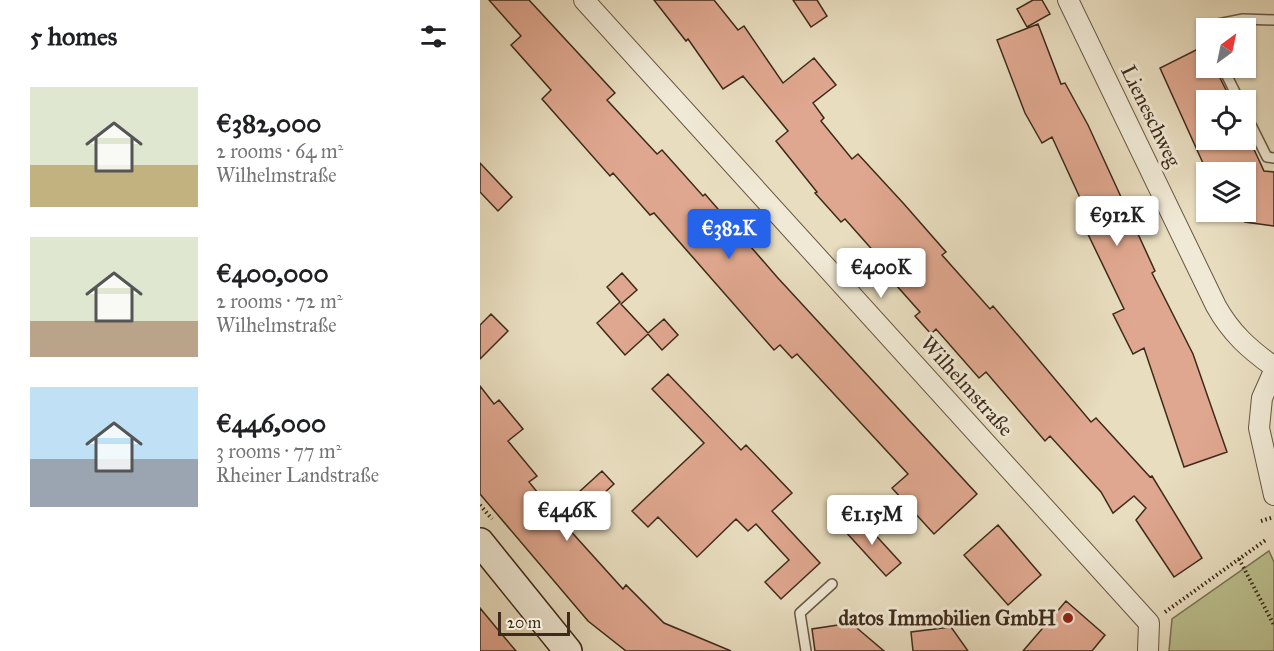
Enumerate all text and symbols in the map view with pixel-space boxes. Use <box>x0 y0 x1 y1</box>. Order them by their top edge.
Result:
north arrow <box>1196 18 1256 78</box>
map controls <box>1196 18 1256 222</box>
text: 5 homes <box>30 20 117 52</box>
icon: filters <box>417 20 450 53</box>
street label: Lieneschweg <box>1115 61 1187 171</box>
button: locate <box>1196 90 1256 150</box>
text: €382,000 <box>216 107 321 139</box>
icon: home <box>78 111 150 183</box>
text: 2 rooms · 64 m² <box>216 139 343 163</box>
button: layers <box>1196 162 1256 222</box>
text: Wilhelmstraße <box>216 163 337 187</box>
pin: €912K <box>1075 196 1159 247</box>
text: €912K <box>1090 203 1144 227</box>
pin: €382K <box>687 209 771 260</box>
text: €382K <box>702 216 756 240</box>
pin: €400K <box>839 248 923 299</box>
text: €400K <box>851 255 911 279</box>
text: €400,000 <box>216 257 329 289</box>
icon: home <box>78 261 150 333</box>
text: 2 rooms · 72 m² <box>216 289 343 313</box>
text: Wilhelmstraße <box>216 313 337 337</box>
street label: Wilhelmstraße <box>915 330 1019 442</box>
text: €446,000 <box>216 407 326 439</box>
icon: home <box>78 411 150 483</box>
text: 3 rooms · 77 m² <box>216 439 341 463</box>
text: Rheiner Landstraße <box>216 463 379 487</box>
pin: €446K <box>525 491 609 542</box>
pin: €1.15M <box>823 495 921 546</box>
text: €446K <box>538 498 596 522</box>
text: €1.15M <box>841 502 903 526</box>
place label: datos Immobilien GmbH <box>838 605 1056 631</box>
scale bar <box>498 609 570 636</box>
marker: datos Immobilien GmbH <box>1061 611 1075 625</box>
text: 20 m <box>507 613 541 632</box>

